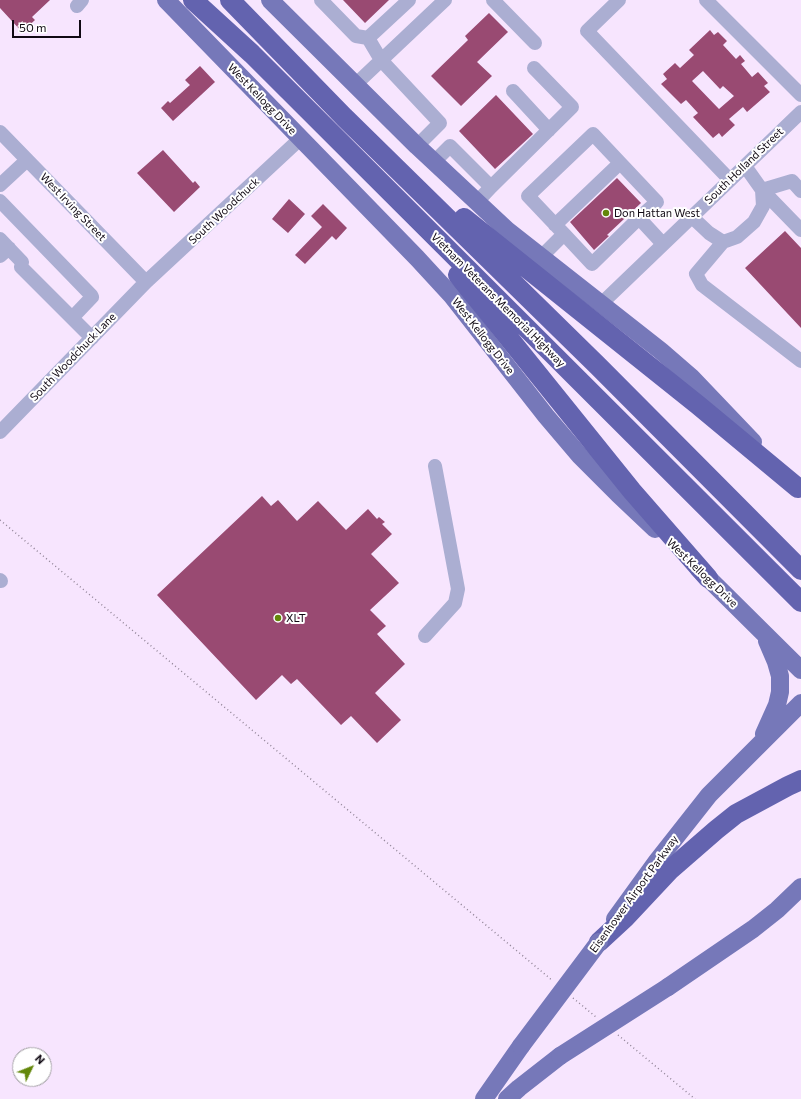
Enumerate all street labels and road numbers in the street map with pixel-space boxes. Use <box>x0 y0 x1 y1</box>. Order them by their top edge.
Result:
street label: West Kellogg Drive <box>225 61 299 137</box>
street label: South Holland Street <box>702 125 786 207</box>
street label: West Irving Street <box>37 170 109 244</box>
street label: South Woodchuck <box>186 175 262 247</box>
street label: Vietnam Veterans Memorial Highway <box>428 230 568 370</box>
street label: West Kellogg Drive <box>449 295 517 377</box>
street label: South Woodchuck Lane <box>27 310 119 404</box>
street label: West Kellogg Drive <box>664 536 740 610</box>
street label: Eisenhower Airport Parkway <box>587 833 681 955</box>

